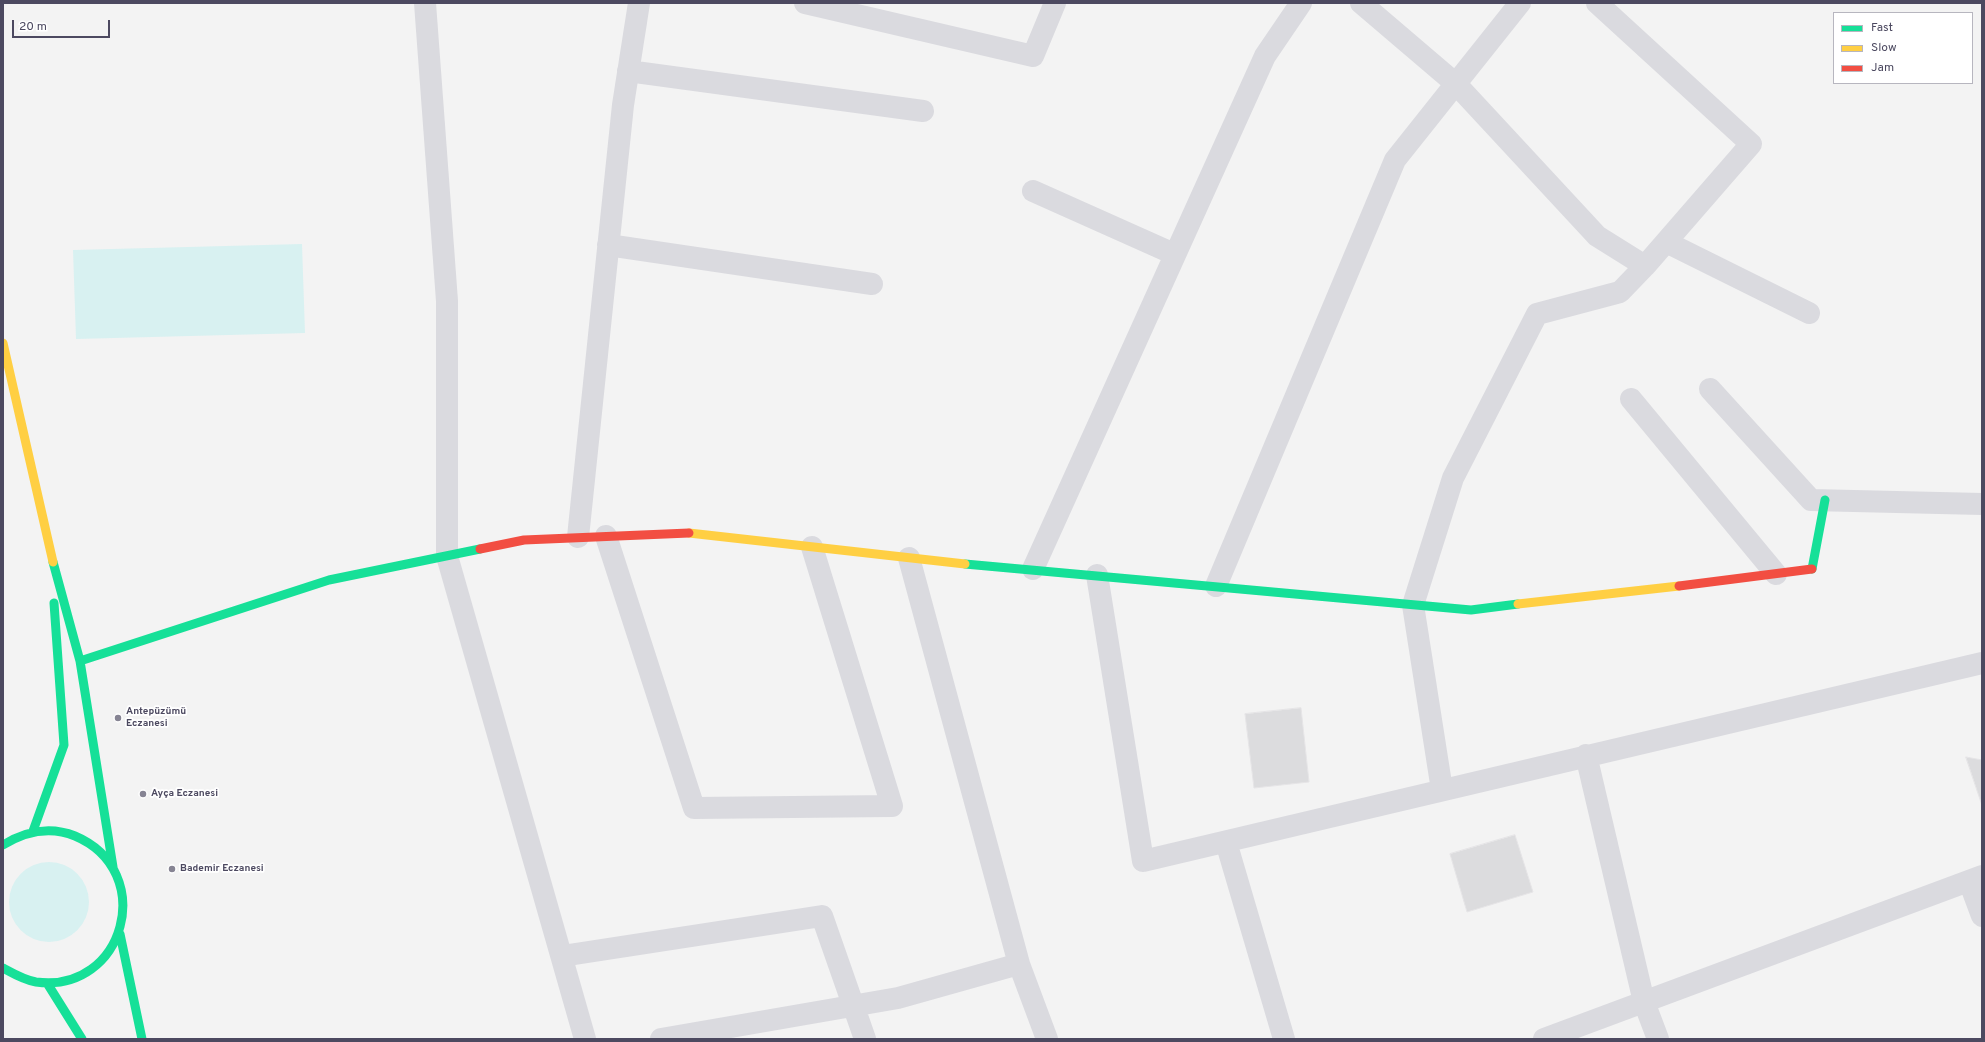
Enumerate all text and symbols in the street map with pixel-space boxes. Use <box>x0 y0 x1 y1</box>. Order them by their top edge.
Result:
scale bar <box>14 12 112 38</box>
legend <box>1833 12 1973 84</box>
text: 20 m <box>19 19 47 35</box>
text: Fast <box>1871 20 1893 36</box>
text: Slow <box>1871 40 1897 56</box>
text: Jam <box>1871 60 1894 76</box>
place label: Antepüzümü Eczanesi <box>126 706 186 730</box>
marker: Antepüzümü Eczanesi <box>113 713 123 723</box>
place label: Ayça Eczanesi <box>151 788 218 800</box>
marker: Ayça Eczanesi <box>138 789 148 799</box>
place label: Bademir Eczanesi <box>180 863 264 875</box>
marker: Bademir Eczanesi <box>167 864 177 874</box>

